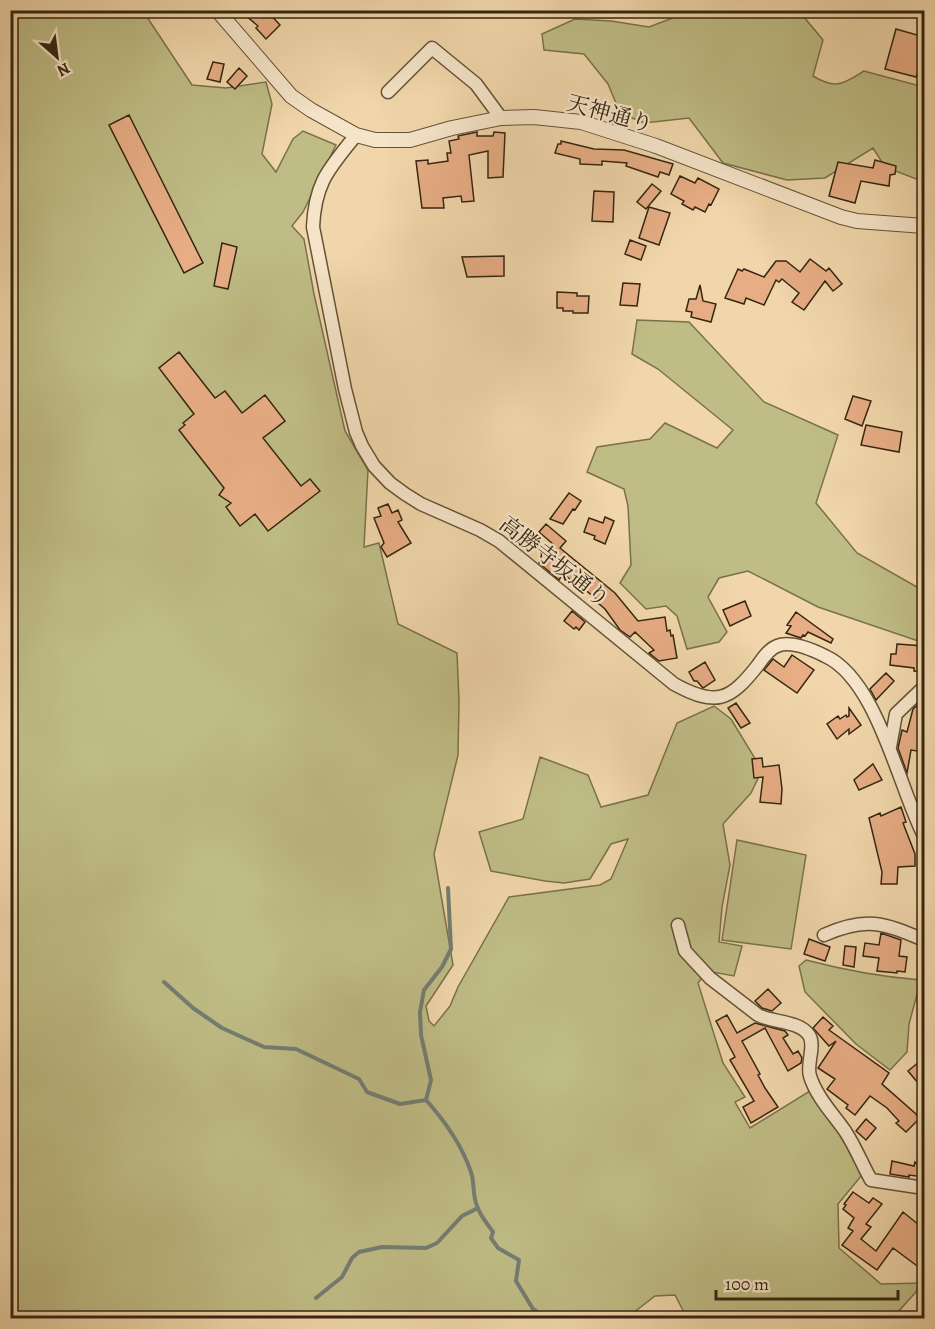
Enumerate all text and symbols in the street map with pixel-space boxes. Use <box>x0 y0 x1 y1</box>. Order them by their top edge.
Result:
north arrow <box>27 27 87 87</box>
text: N <box>53 57 74 82</box>
street label: 天神通り <box>563 88 656 140</box>
street label: 高勝寺坂通り <box>493 509 616 614</box>
scale bar <box>716 1263 898 1301</box>
text: 100 m <box>725 1272 769 1296</box>

